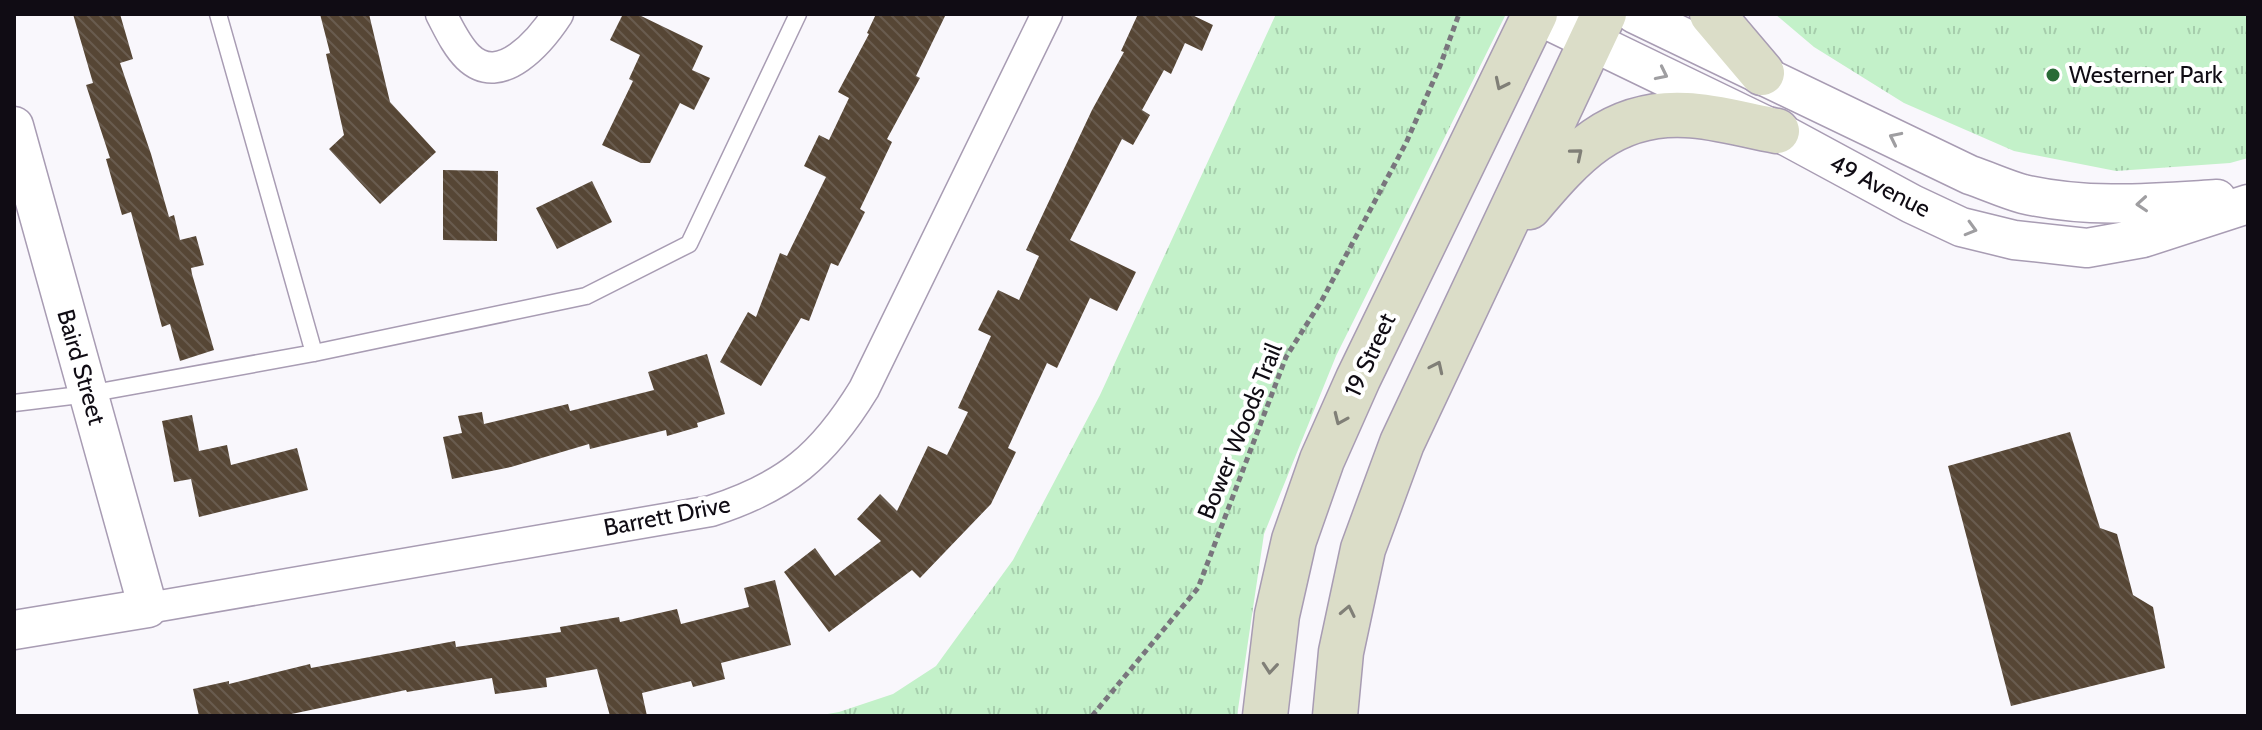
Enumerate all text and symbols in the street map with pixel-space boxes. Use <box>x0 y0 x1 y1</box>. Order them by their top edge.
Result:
place label: Westerner Park <box>2069 60 2223 89</box>
one-way arrow <box>1653 64 1668 80</box>
marker: Westerner Park <box>2044 66 2062 84</box>
one-way arrow <box>1495 76 1511 91</box>
one-way arrow <box>1888 133 1903 148</box>
street label: 49 Avenue <box>1825 148 1935 223</box>
one-way arrow <box>1567 149 1582 164</box>
one-way arrow <box>2135 195 2148 212</box>
one-way arrow <box>1964 220 1978 236</box>
street label: Baird Street <box>51 306 112 428</box>
street label: 19 Street <box>1338 309 1401 401</box>
street label: Bower Woods Trail <box>1191 338 1288 523</box>
one-way arrow <box>1427 361 1443 376</box>
one-way arrow <box>1334 411 1350 426</box>
street label: Barrett Drive <box>601 489 733 542</box>
one-way arrow <box>1339 605 1356 618</box>
one-way arrow <box>1261 662 1278 675</box>

